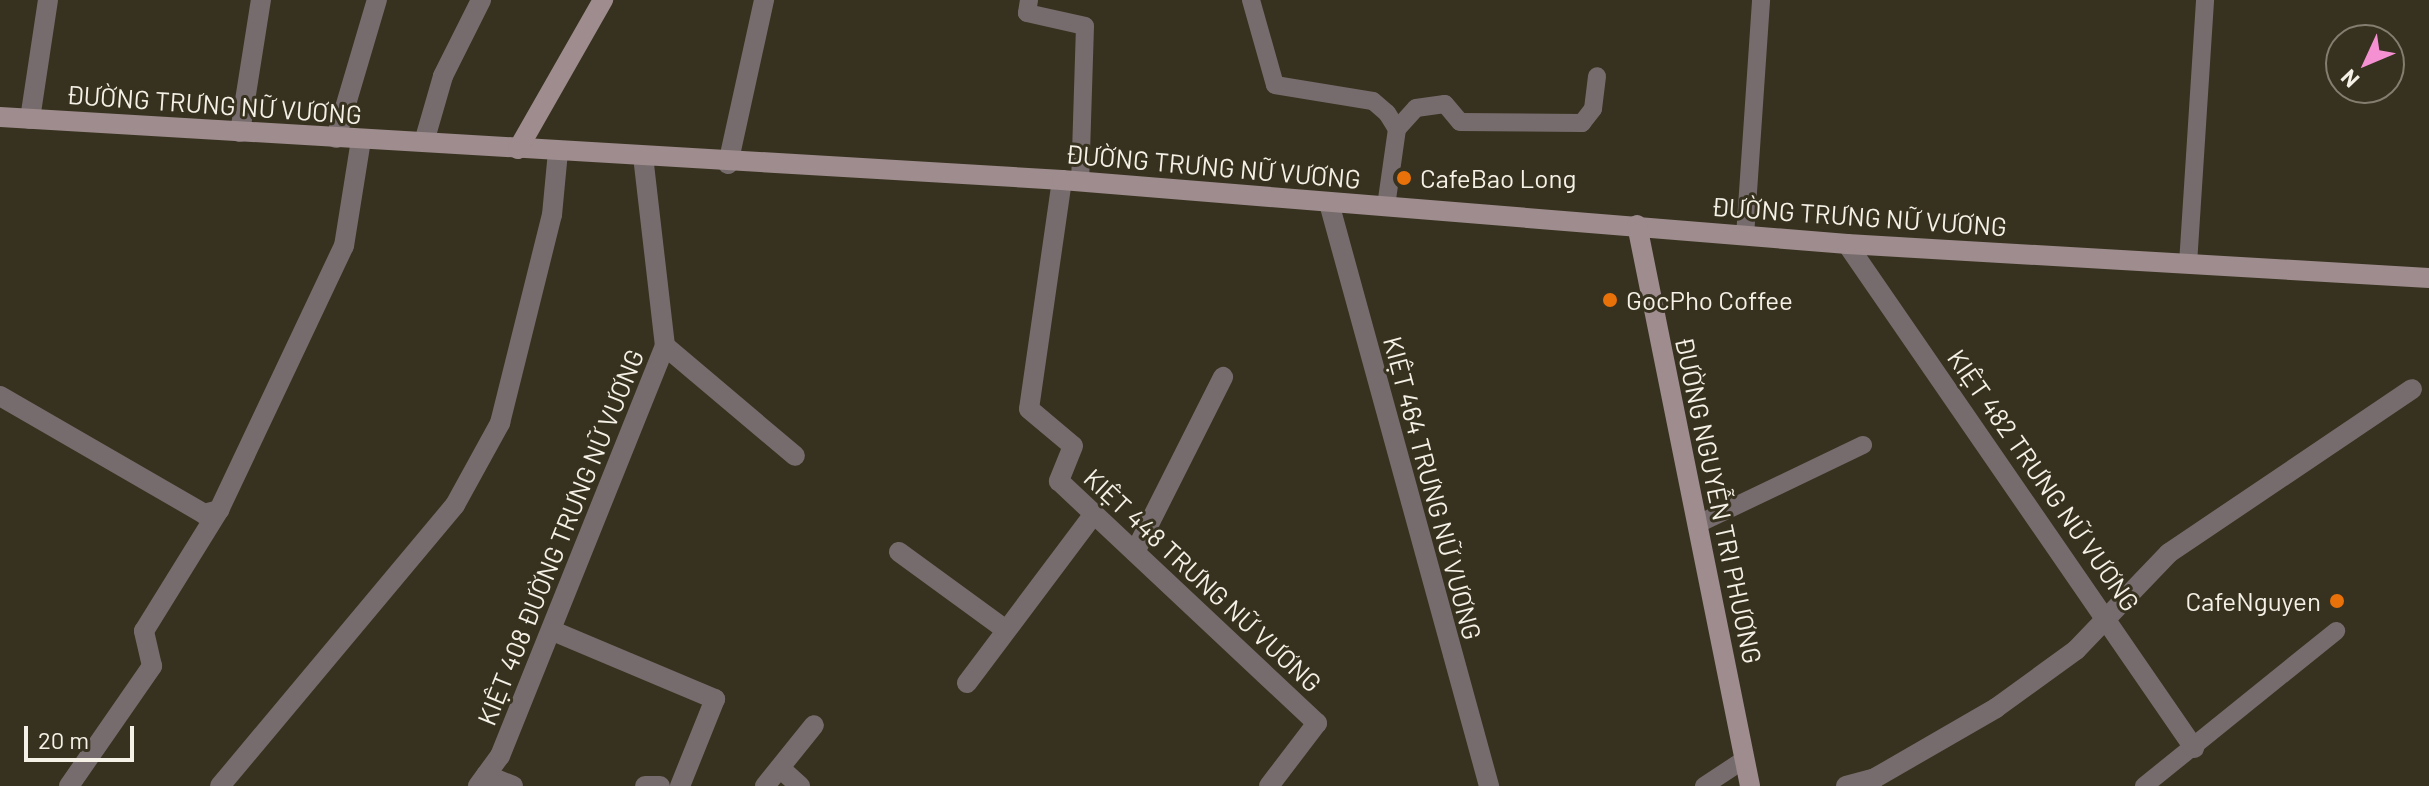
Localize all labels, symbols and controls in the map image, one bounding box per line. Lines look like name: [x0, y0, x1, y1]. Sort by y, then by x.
north arrow: [2325, 24, 2405, 104]
text: N: [2335, 65, 2364, 94]
street label: ĐƯỜNG TRƯNG NỮ VƯƠNG: [65, 78, 363, 130]
street label: ĐƯỜNG TRƯNG NỮ VƯƠNG: [1064, 138, 1362, 194]
place label: CafeBao Long: [1420, 162, 1576, 194]
marker: CafeBao Long: [1395, 169, 1413, 187]
street label: ĐƯỜNG TRƯNG NỮ VƯƠNG: [1710, 190, 2008, 242]
place label: GocPho Coffee: [1626, 284, 1793, 316]
marker: GocPho Coffee: [1601, 291, 1619, 309]
street label: KIỆT 464 TRƯNG NỮ VƯƠNG: [1377, 333, 1489, 643]
street label: ĐƯỜNG NGUYỄN TRI PHƯƠNG: [1669, 334, 1769, 666]
street label: KIỆT 482 TRƯNG NỮ VƯƠNG: [1942, 343, 2146, 617]
street label: KIỆT 408 ĐƯỜNG TRƯNG NỮ VƯƠNG: [470, 345, 650, 729]
street label: KIỆT 448 TRƯNG NỮ VƯƠNG: [1078, 462, 1328, 698]
place label: CafeNguyen: [2185, 585, 2321, 617]
marker: CafeNguyen: [2328, 592, 2346, 610]
scale bar: [28, 710, 138, 760]
text: 20 m: [38, 725, 89, 754]

